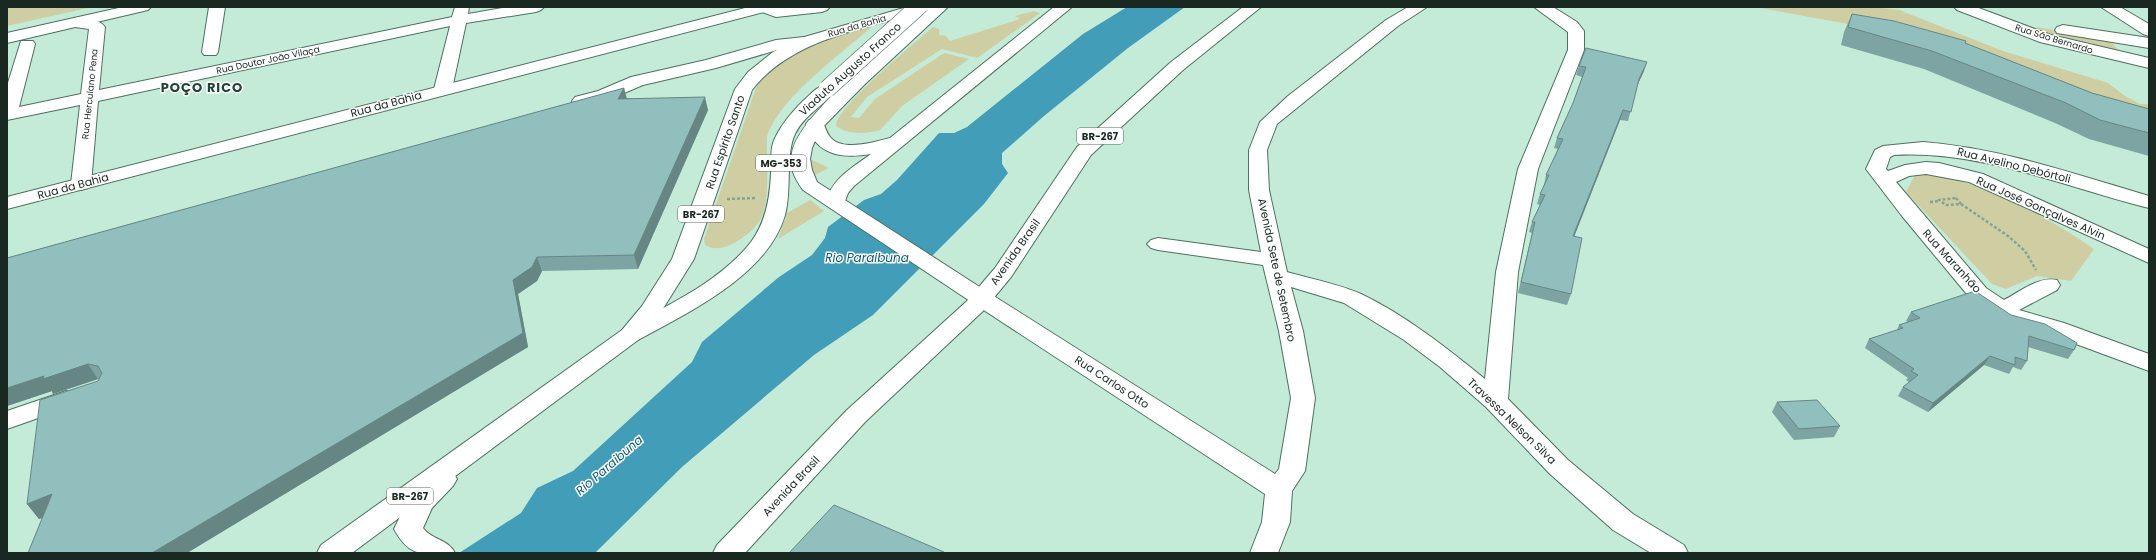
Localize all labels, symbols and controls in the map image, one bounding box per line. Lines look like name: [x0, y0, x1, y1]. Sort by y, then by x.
street label: Rua da Bahia: [827, 12, 887, 40]
street label: Viaduto Augusto Franco: [795, 19, 905, 119]
street label: Rua São Bernardo: [2014, 21, 2095, 57]
street label: Rua Doutor João Vilaça: [215, 43, 321, 77]
street label: Rua Herculano Pena: [79, 48, 101, 140]
district label: POÇO RICO: [161, 78, 243, 97]
street label: Rua da Bahia: [349, 87, 423, 121]
street label: Rua Espírito Santo: [701, 93, 749, 191]
road number: BR-267: [1077, 128, 1123, 144]
street label: Rua Avelino Debórtoli: [1956, 143, 2073, 187]
road number: MG-353: [756, 155, 806, 171]
street label: Rua da Bahia: [36, 169, 110, 203]
street label: Rua José Gonçalves Alvin: [1974, 172, 2108, 244]
street label: Avenida Sete de Setembro: [1254, 197, 1300, 343]
road number: BR-267: [678, 206, 724, 222]
street label: Avenida Brasil: [986, 216, 1044, 288]
street label: Rua Maranhão: [1919, 226, 1985, 296]
water label: Rio Paraibuna: [825, 249, 909, 266]
street label: Rua Carlos Otto: [1071, 352, 1153, 412]
street label: Travessa Nelson Silva: [1464, 374, 1560, 468]
water label: Rio Paraibuna: [572, 431, 646, 499]
street label: Avenida Brasil: [759, 452, 823, 520]
road number: BR-267: [387, 488, 433, 504]

